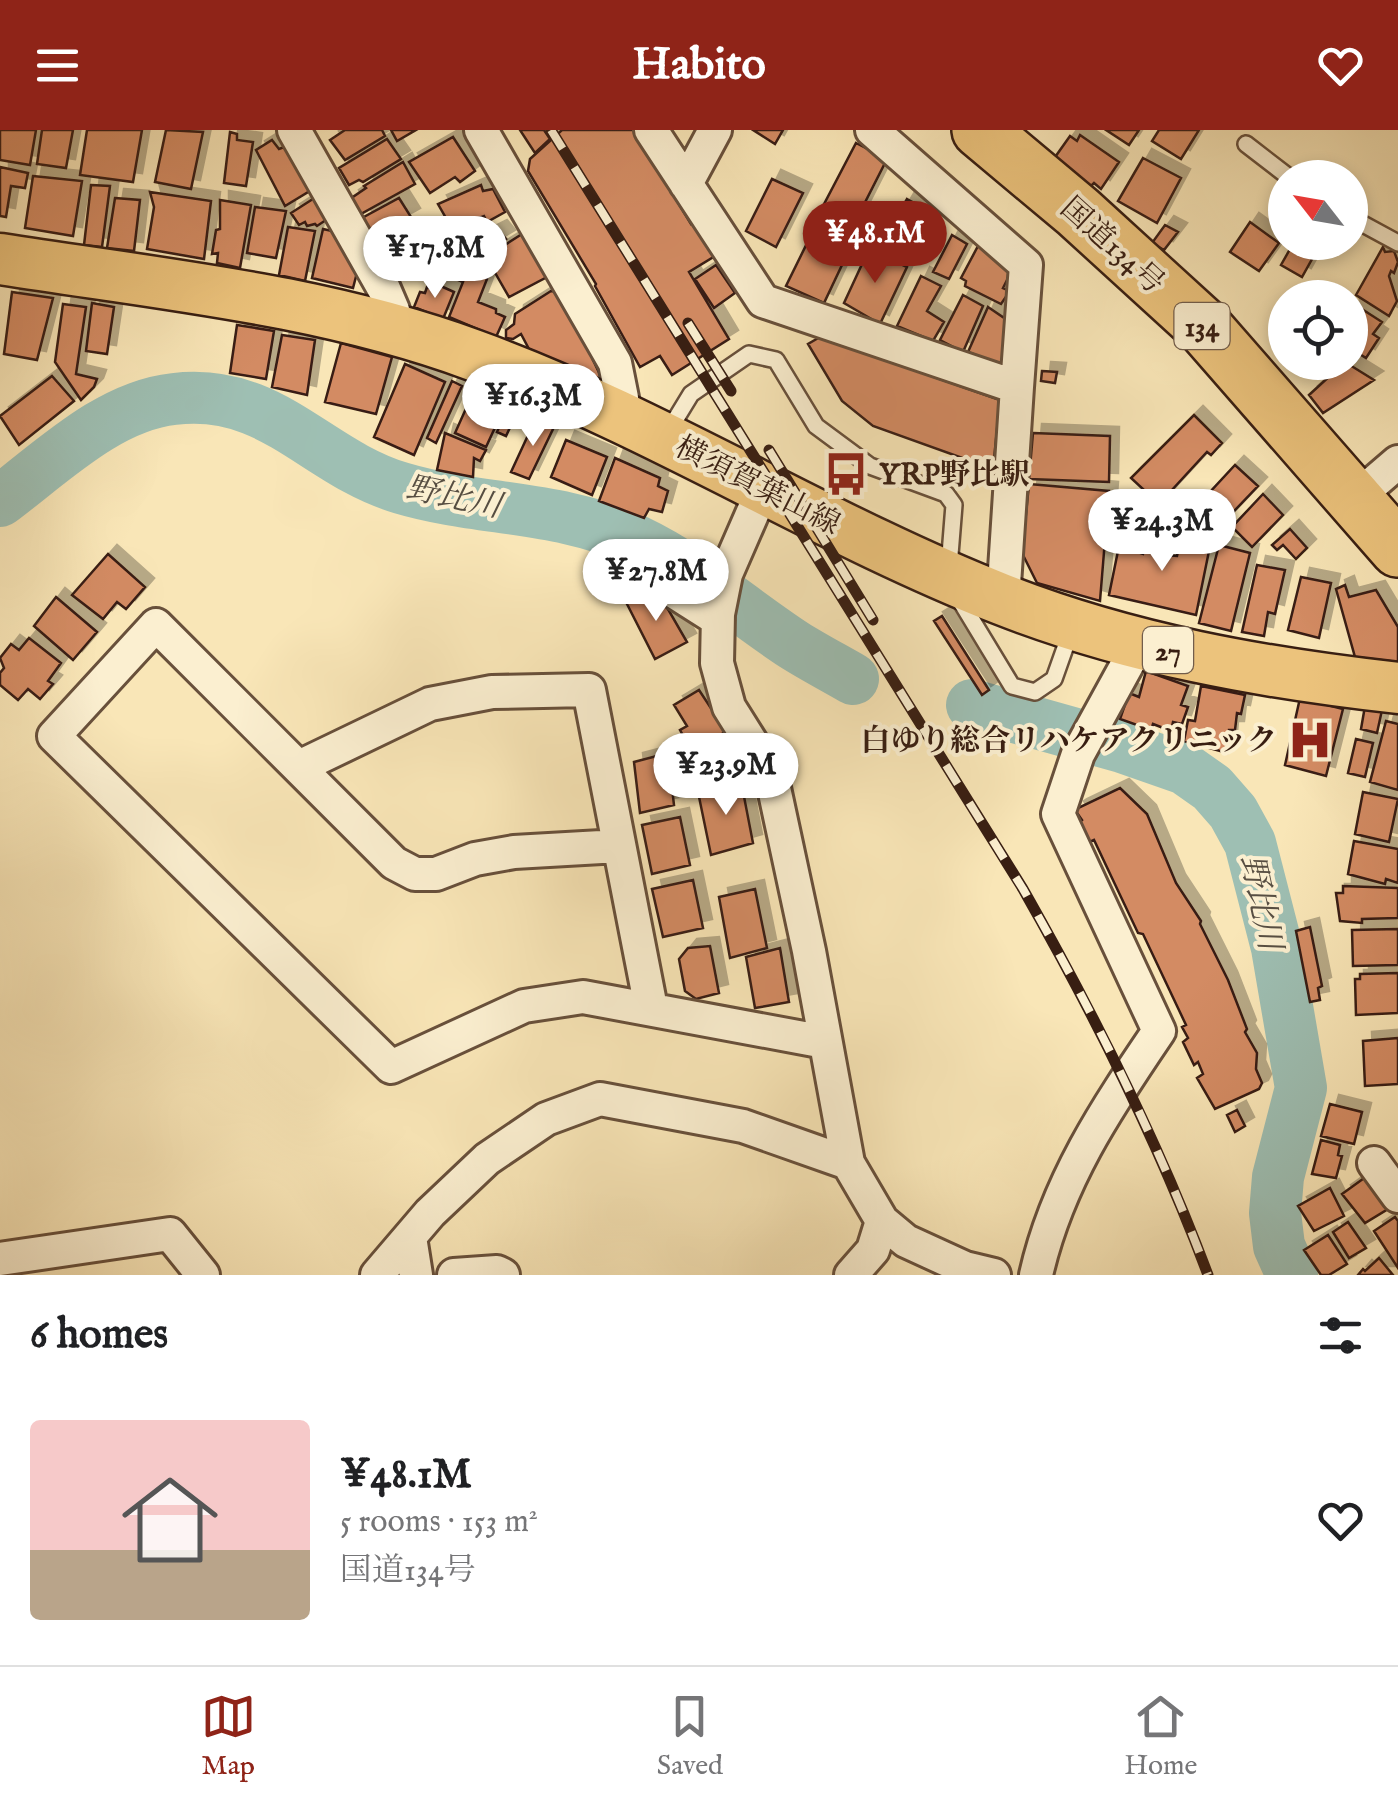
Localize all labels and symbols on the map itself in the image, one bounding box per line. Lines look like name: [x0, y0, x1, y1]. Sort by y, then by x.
north arrow: [1268, 160, 1368, 260]
street label: 国道134号: [1052, 190, 1172, 303]
pin: ¥48.1M: [794, 201, 956, 286]
pin: ¥17.8M: [354, 216, 516, 301]
road number: 134: [1174, 303, 1230, 349]
pin: ¥16.3M: [452, 364, 614, 449]
street label: 横須賀葉山線: [668, 429, 846, 545]
bus stop icon: YRP野比駅: [822, 450, 870, 498]
place label: YRP野比駅: [879, 457, 1030, 495]
water label: 野比川: [402, 468, 508, 529]
pin: ¥24.3M: [1081, 489, 1243, 574]
pin: ¥27.8M: [575, 539, 737, 624]
road number: 27: [1143, 627, 1193, 673]
hospital icon: 白ゆり総合リハケアクリニック: [1286, 716, 1334, 764]
place label: 白ゆり総合リハケアクリニック: [861, 723, 1277, 761]
pin: ¥23.9M: [645, 733, 807, 818]
water label: 野比川: [1230, 851, 1290, 957]

